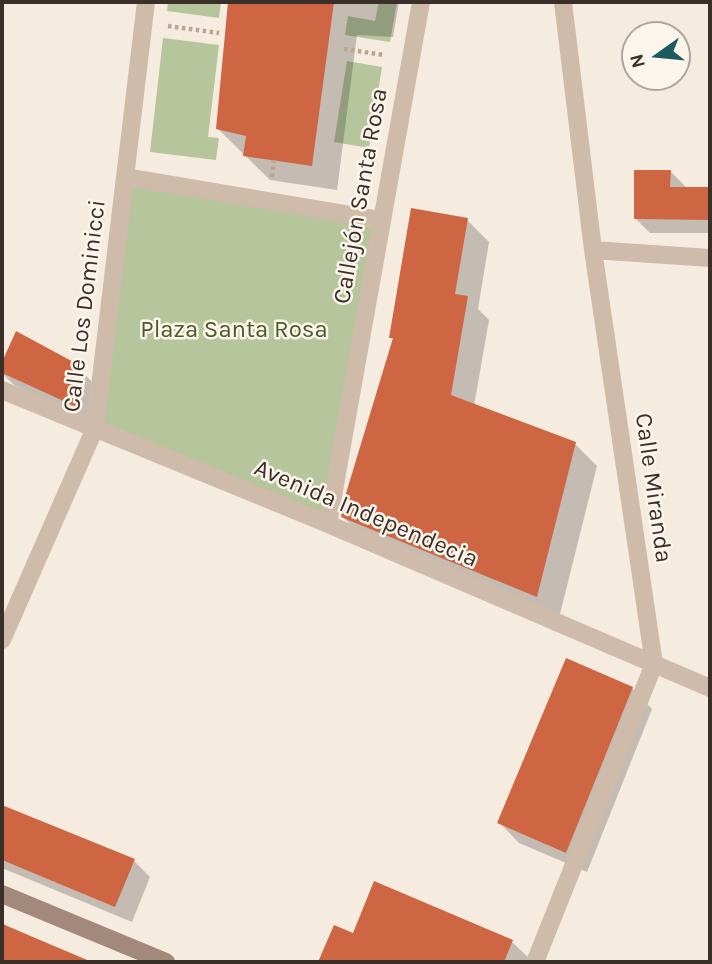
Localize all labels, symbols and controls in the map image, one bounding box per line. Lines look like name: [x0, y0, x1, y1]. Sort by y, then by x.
north arrow: [621, 21, 691, 91]
text: N: [625, 51, 650, 70]
street label: Callejón Santa Rosa: [328, 86, 394, 306]
street label: Calle Los Dominicci: [58, 198, 112, 414]
park label: Plaza Santa Rosa: [140, 316, 328, 344]
street label: Calle Miranda: [628, 411, 678, 565]
street label: Avenida Independecia: [250, 454, 482, 574]

